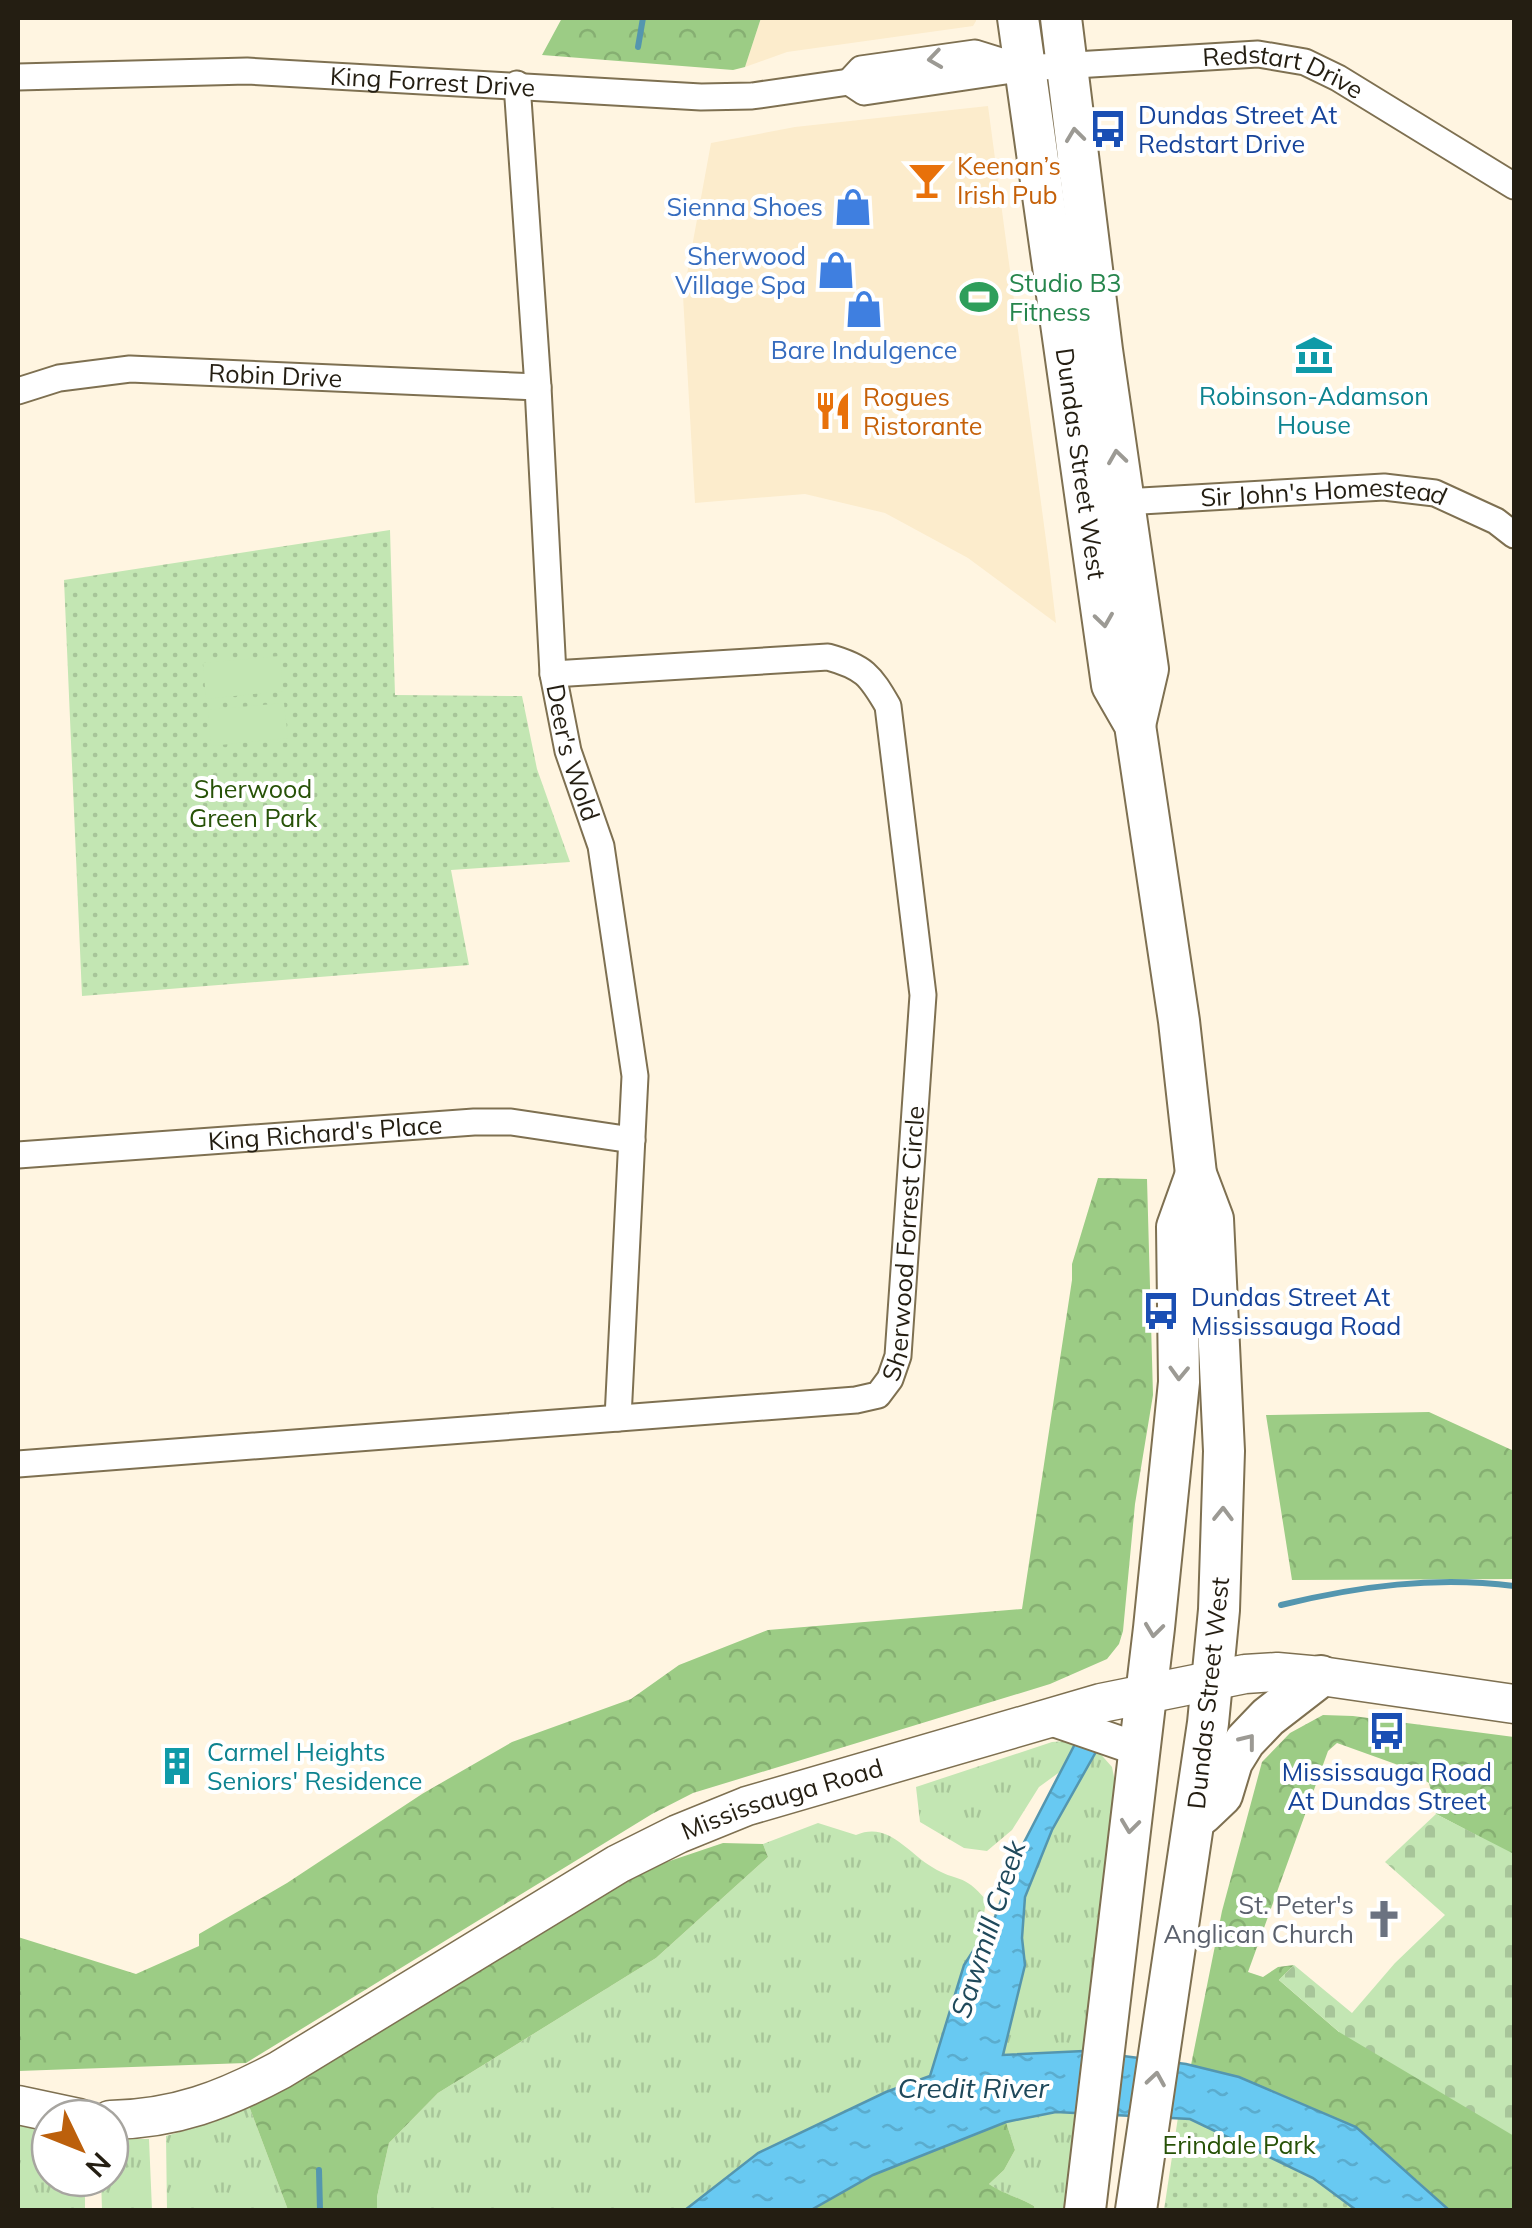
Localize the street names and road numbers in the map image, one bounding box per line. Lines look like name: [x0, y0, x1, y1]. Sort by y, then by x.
street label: Redstart Drive: [1201, 38, 1370, 105]
street label: King Forrest Drive: [329, 60, 536, 102]
street label: Dundas Street West: [1050, 346, 1113, 582]
street label: Robin Drive: [208, 356, 343, 393]
street label: Sir John's Homestead: [1199, 471, 1452, 513]
street label: Deer's Wold: [540, 681, 607, 825]
street label: Sherwood Forrest Circle: [875, 1105, 930, 1385]
street label: King Richard's Place: [207, 1108, 443, 1156]
street label: Dundas Street West: [1180, 1575, 1235, 1811]
street label: Mississauga Road: [676, 1751, 886, 1846]

